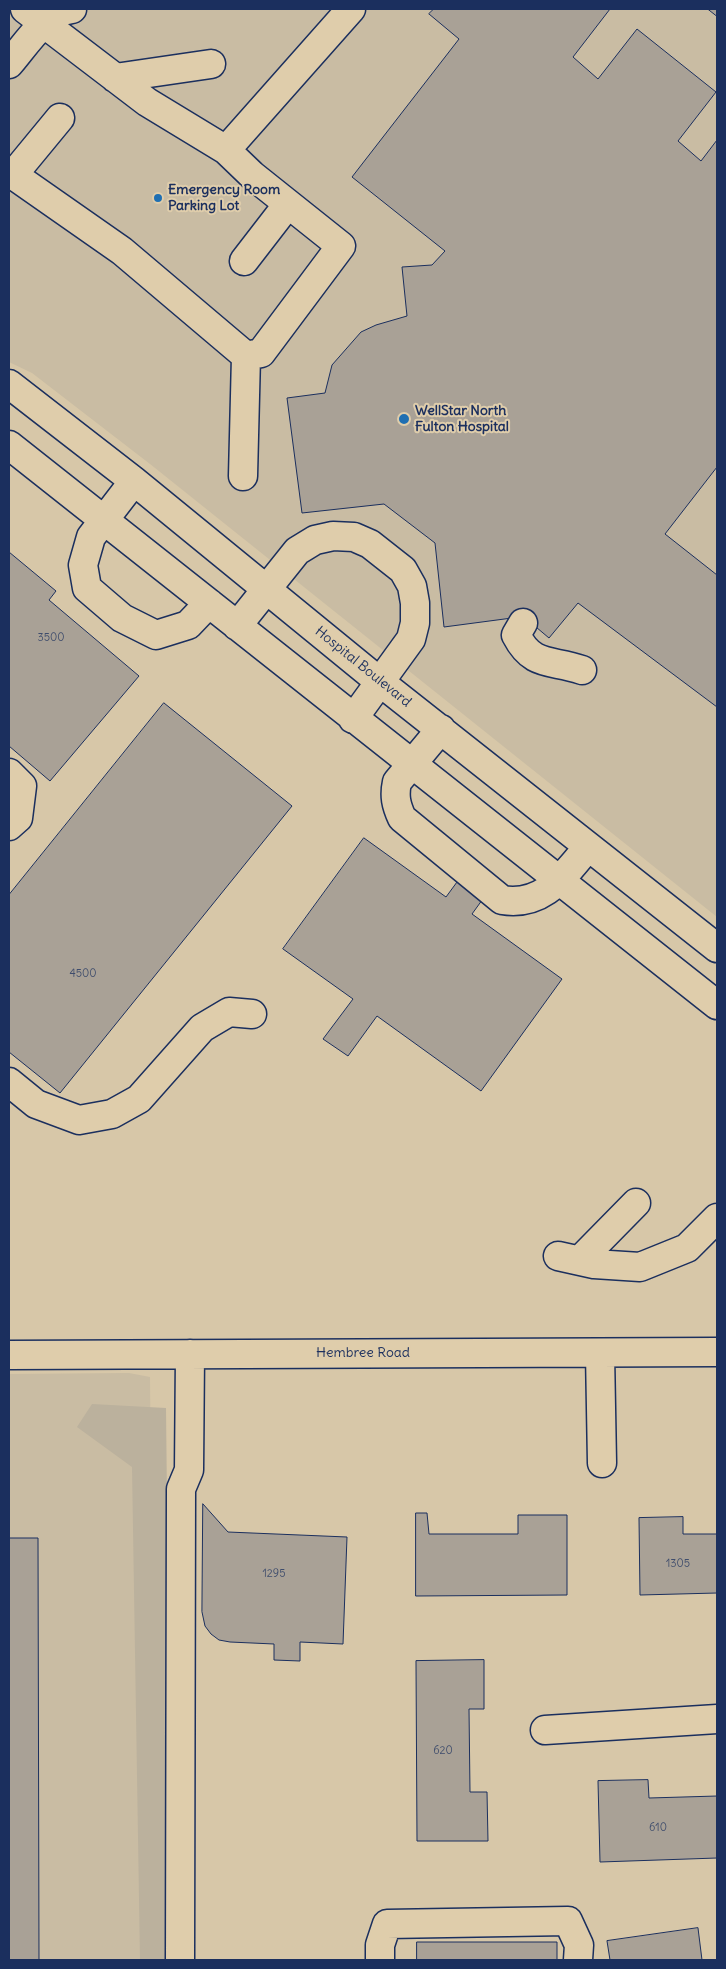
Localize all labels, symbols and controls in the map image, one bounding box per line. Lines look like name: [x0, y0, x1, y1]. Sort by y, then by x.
place label: Emergency Room Parking Lot: [168, 182, 280, 214]
marker: Emergency Room Parking Lot: [152, 192, 164, 204]
place label: WellStar North Fulton Hospital: [415, 403, 509, 436]
marker: WellStar North Fulton Hospital: [397, 412, 411, 426]
street label: Hospital Boulevard: [311, 623, 415, 711]
house number: 3500: [37, 631, 65, 645]
house number: 4500: [69, 967, 97, 981]
street label: Hembree Road: [316, 1345, 410, 1361]
house number: 1305: [666, 1557, 690, 1571]
house number: 1295: [262, 1567, 286, 1581]
house number: 620: [433, 1744, 453, 1758]
house number: 610: [649, 1821, 667, 1835]

